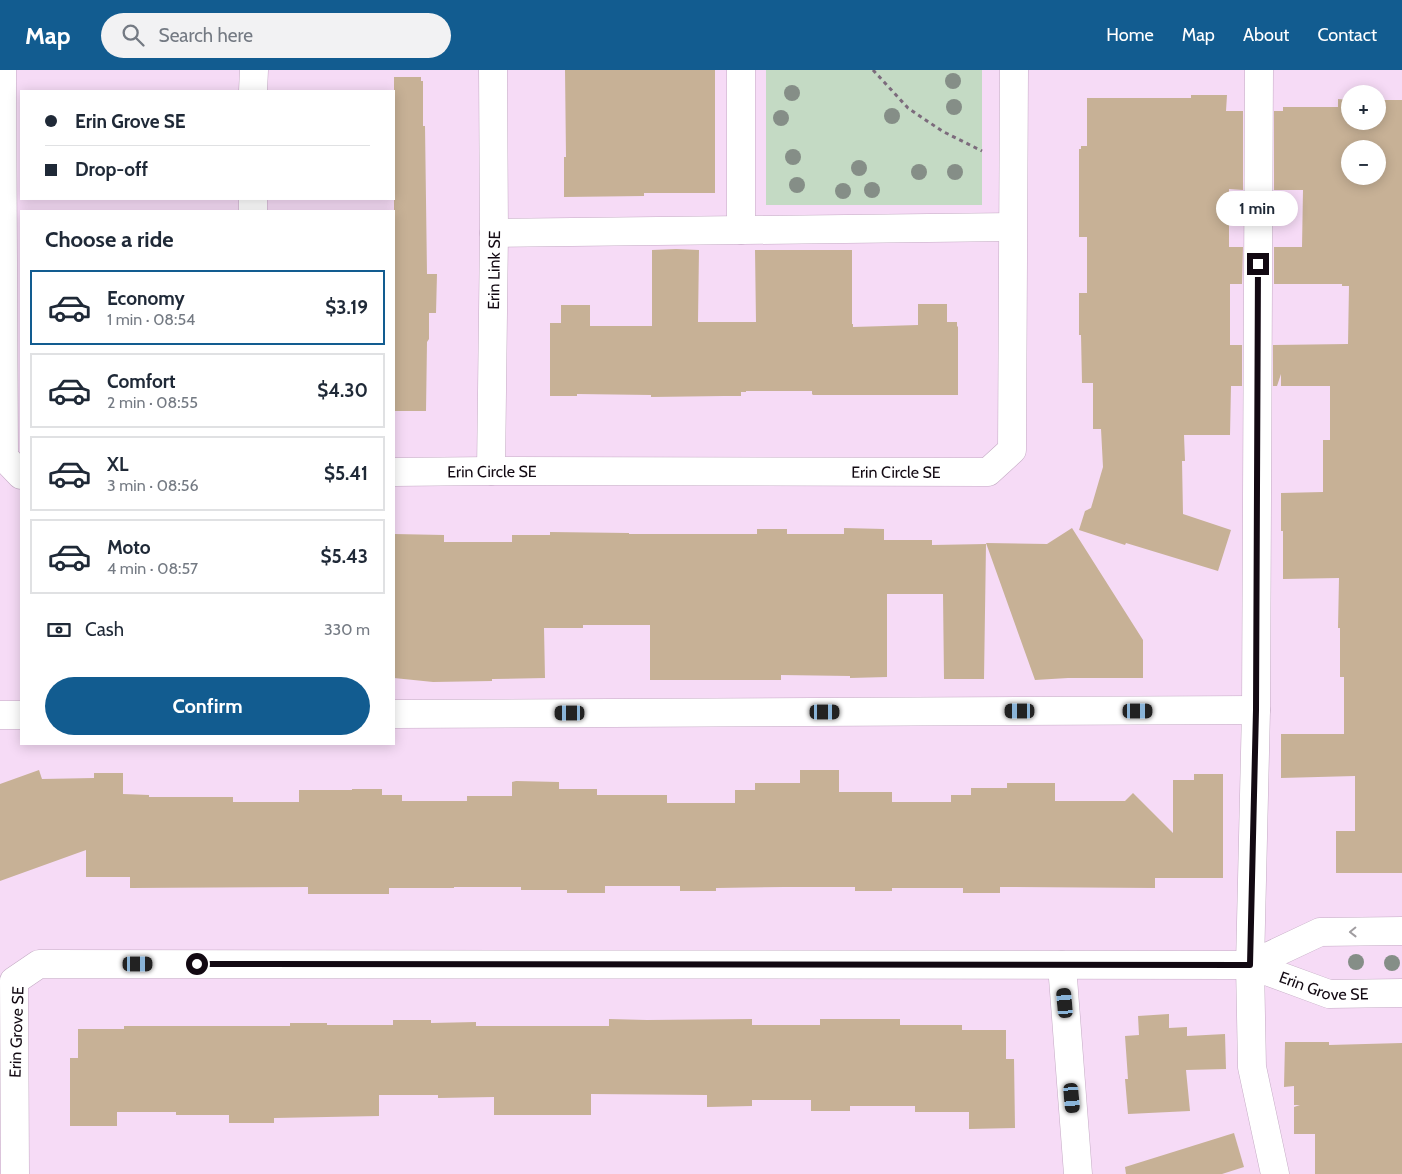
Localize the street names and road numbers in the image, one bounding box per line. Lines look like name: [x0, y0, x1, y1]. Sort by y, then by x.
street label: Erin Link SE: [484, 230, 504, 310]
street label: Erin Circle SE: [447, 462, 537, 481]
street label: Erin Circle SE: [851, 463, 941, 482]
street label: Erin Grove SE: [1277, 968, 1369, 1004]
street label: Erin Grove SE: [5, 986, 28, 1078]

